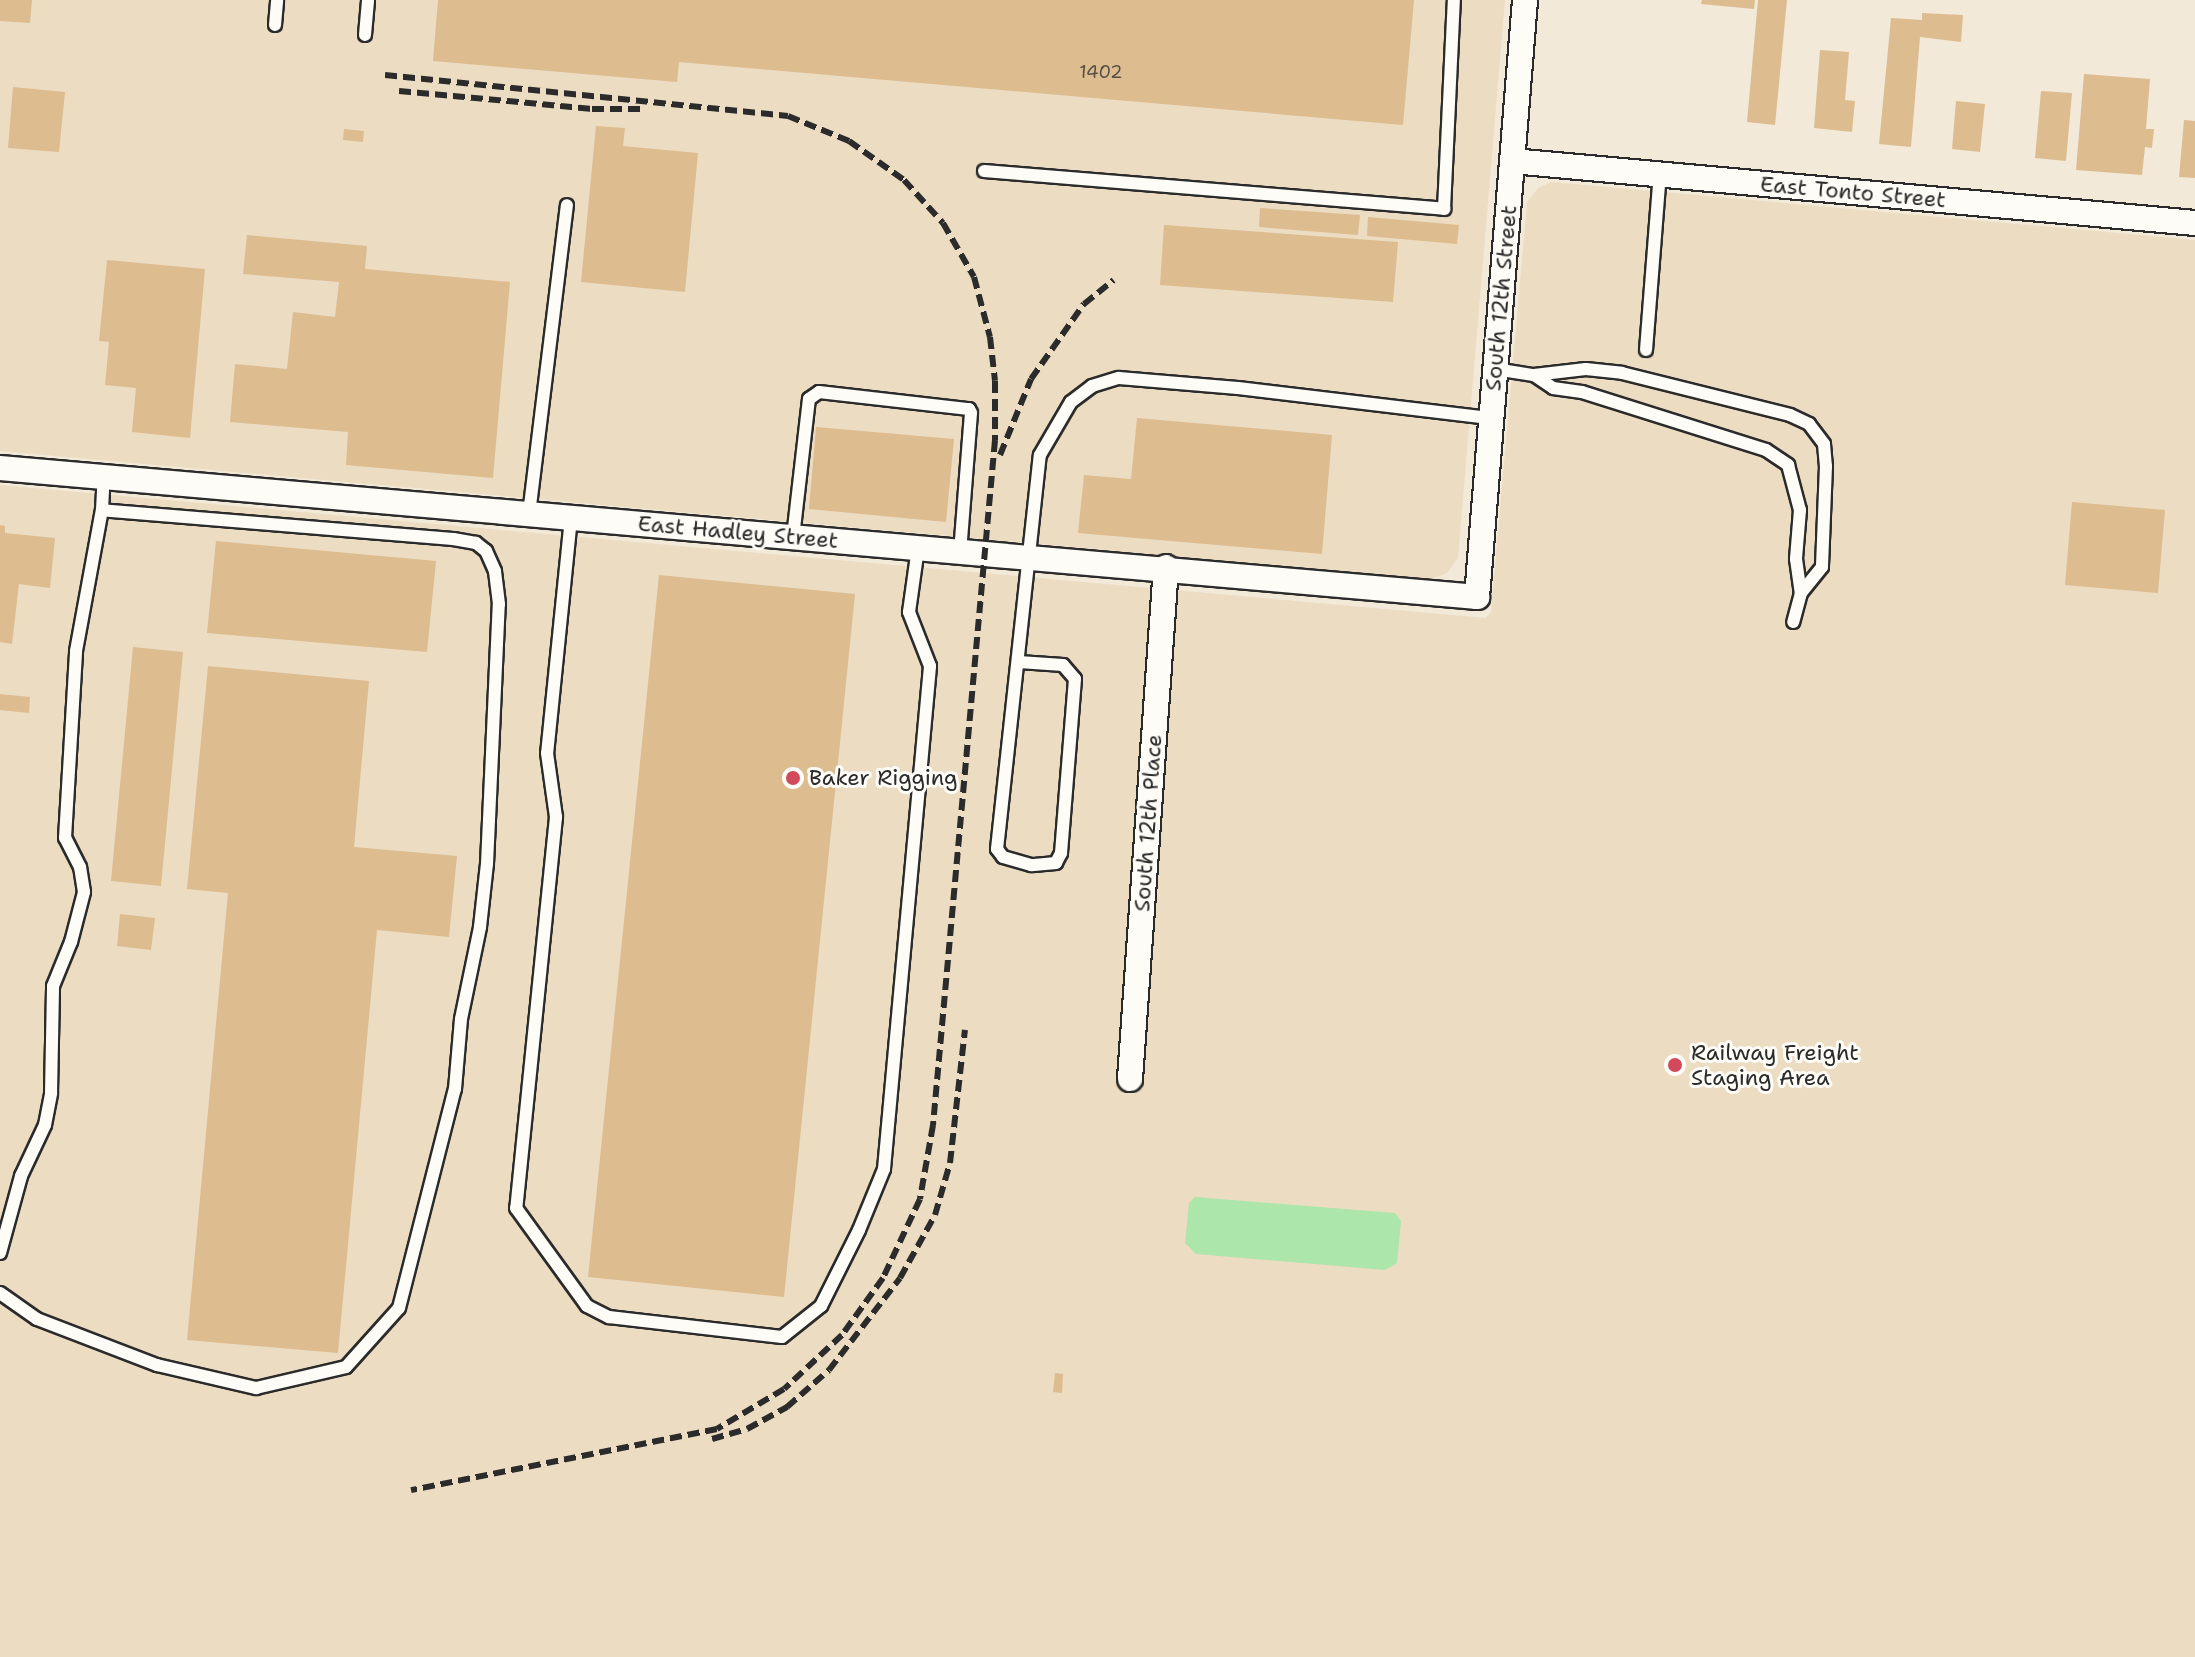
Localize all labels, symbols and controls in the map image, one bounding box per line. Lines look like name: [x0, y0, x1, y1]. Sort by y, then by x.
house number: 1402: [1079, 61, 1123, 83]
street label: East Tonto Street: [1759, 171, 1947, 213]
street label: South 12th Street: [1480, 204, 1522, 392]
street label: East Hadley Street: [637, 510, 839, 554]
street label: South 12th Place: [1129, 733, 1167, 913]
place label: Baker Rigging: [809, 765, 958, 791]
marker: Baker Rigging: [784, 769, 802, 787]
place label: Railway Freight Staging Area: [1691, 1039, 1859, 1090]
marker: Railway Freight Staging Area: [1666, 1056, 1684, 1074]

